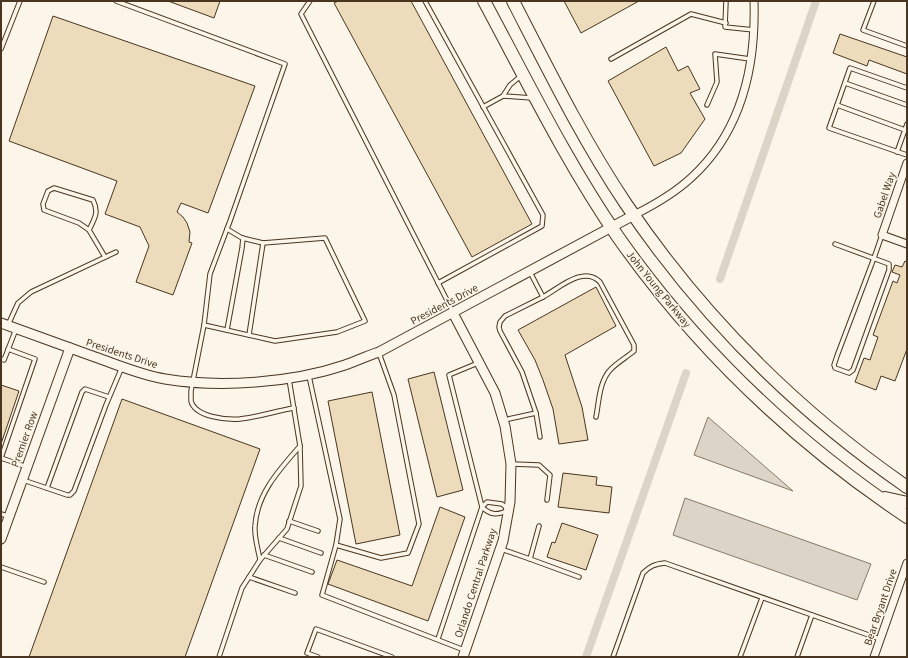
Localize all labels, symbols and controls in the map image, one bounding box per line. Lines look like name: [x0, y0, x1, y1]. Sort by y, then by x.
street label: Gabel Way: [870, 170, 899, 220]
street label: John Young Parkway: [623, 248, 694, 331]
street label: Presidents Drive: [408, 280, 481, 329]
street label: Presidents Drive: [84, 335, 160, 372]
street label: Premier Row: [7, 409, 42, 469]
street label: Orlando Central Parkway: [451, 526, 500, 640]
street label: Bear Bryant Drive: [860, 566, 901, 647]

